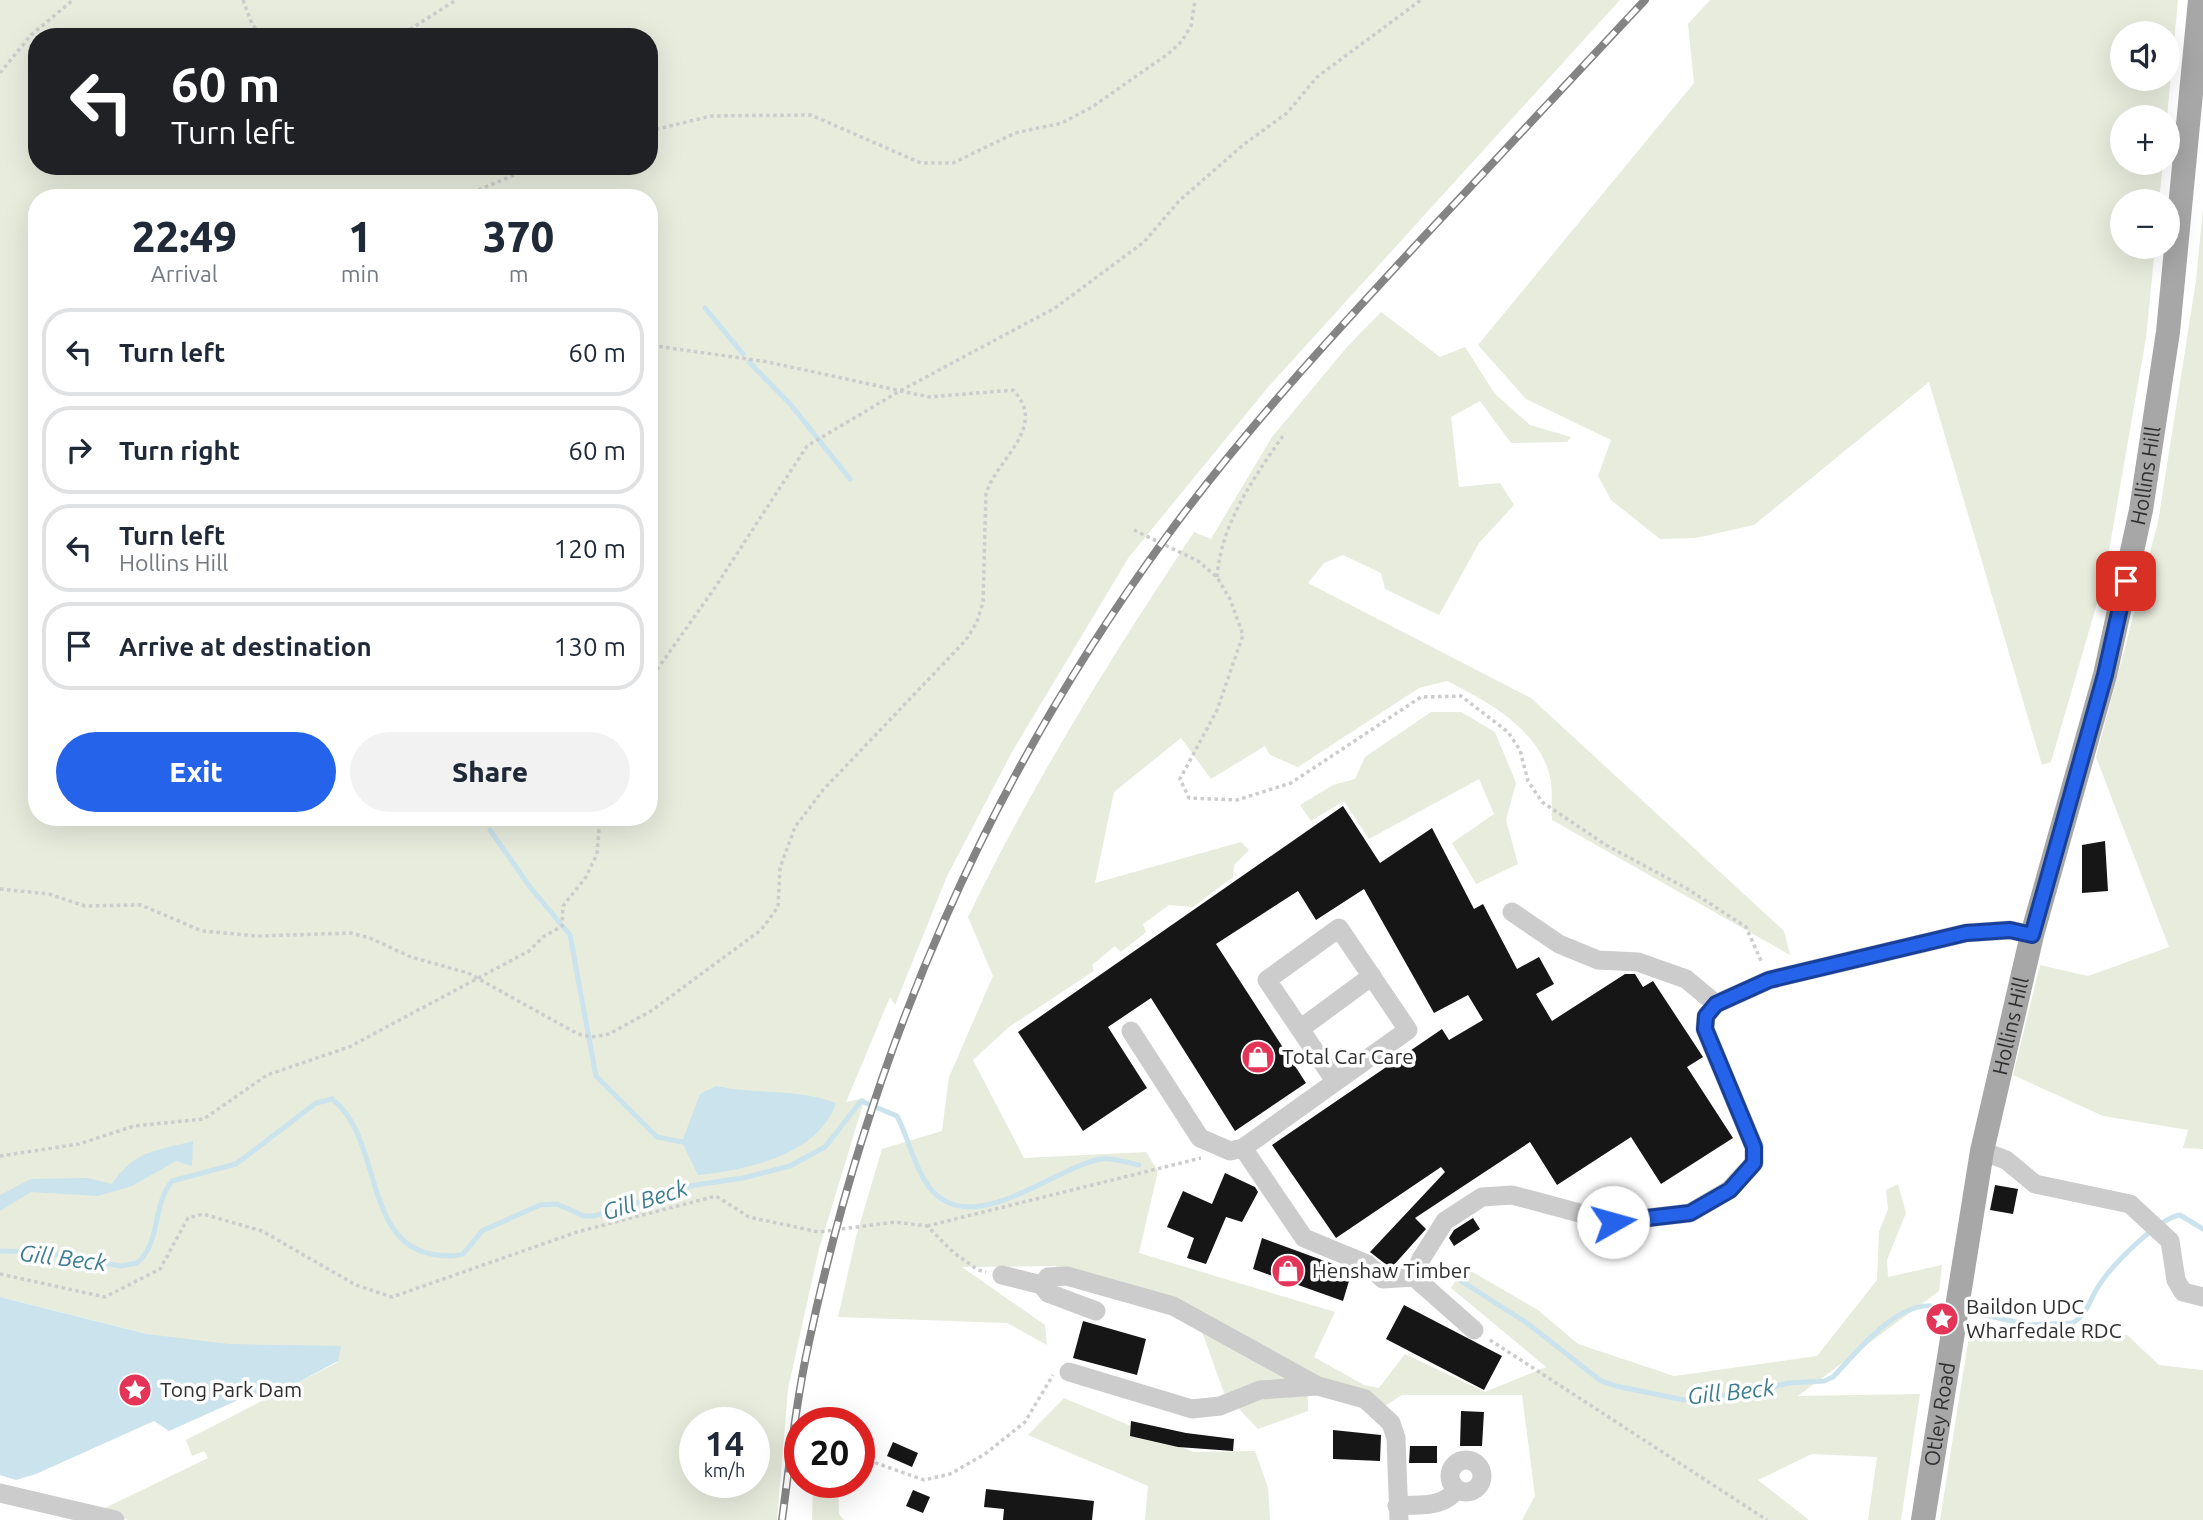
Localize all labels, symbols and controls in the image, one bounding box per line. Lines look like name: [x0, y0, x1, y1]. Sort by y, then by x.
map controls: [2110, 21, 2180, 259]
button: sound: [2110, 21, 2180, 91]
icon: left: [56, 56, 147, 147]
text: 60 m: [171, 56, 280, 111]
button: +: [2110, 105, 2180, 175]
text: Turn left: [171, 114, 295, 150]
button: −: [2110, 189, 2180, 259]
text: 22:49: [132, 213, 237, 260]
text: 1: [348, 213, 372, 260]
text: 370: [483, 213, 554, 260]
text: Arrival: [151, 261, 218, 286]
text: min: [341, 261, 379, 286]
text: m: [509, 261, 529, 286]
icon: left: [60, 333, 98, 371]
text: Turn left: [119, 338, 225, 367]
text: 60 m: [568, 338, 626, 367]
street label: Hollins Hill: [2125, 424, 2165, 527]
icon: right: [60, 431, 98, 469]
text: Turn right: [119, 436, 240, 465]
text: 60 m: [568, 436, 626, 465]
text: Turn left: [119, 521, 225, 550]
icon: left: [60, 529, 98, 567]
text: 120 m: [554, 534, 626, 563]
text: Hollins Hill: [119, 550, 228, 575]
pin: [2096, 551, 2156, 611]
icon: arrive: [2107, 562, 2145, 600]
icon: arrive: [60, 627, 98, 665]
text: Arrive at destination: [119, 632, 372, 661]
text: 130 m: [554, 632, 626, 661]
button: Exit: [56, 732, 336, 812]
button: Share: [350, 732, 630, 812]
street label: Hollins Hill: [1987, 974, 2033, 1077]
shop icon: Total Car Care: [1239, 1038, 1277, 1076]
place label: Total Car Care: [1282, 1044, 1414, 1068]
water label: Gill Beck: [599, 1175, 691, 1224]
position arrow: [1576, 1185, 1650, 1259]
water label: Gill Beck: [18, 1240, 108, 1275]
shop icon: Henshaw Timber: [1269, 1252, 1307, 1290]
place label: Henshaw Timber: [1312, 1258, 1470, 1282]
place label: Baildon UDC Wharfedale RDC: [1966, 1294, 2122, 1342]
place icon: Baildon UDC Wharfedale RDC: [1923, 1300, 1961, 1338]
street label: Otley Road: [1919, 1360, 1959, 1468]
place icon: Tong Park Dam: [116, 1371, 154, 1409]
water label: Gill Beck: [1686, 1374, 1776, 1409]
place label: Tong Park Dam: [160, 1377, 302, 1401]
speed limit sign: 20: [784, 1407, 875, 1498]
text: 14: [705, 1423, 744, 1463]
text: km/h: [704, 1460, 745, 1480]

